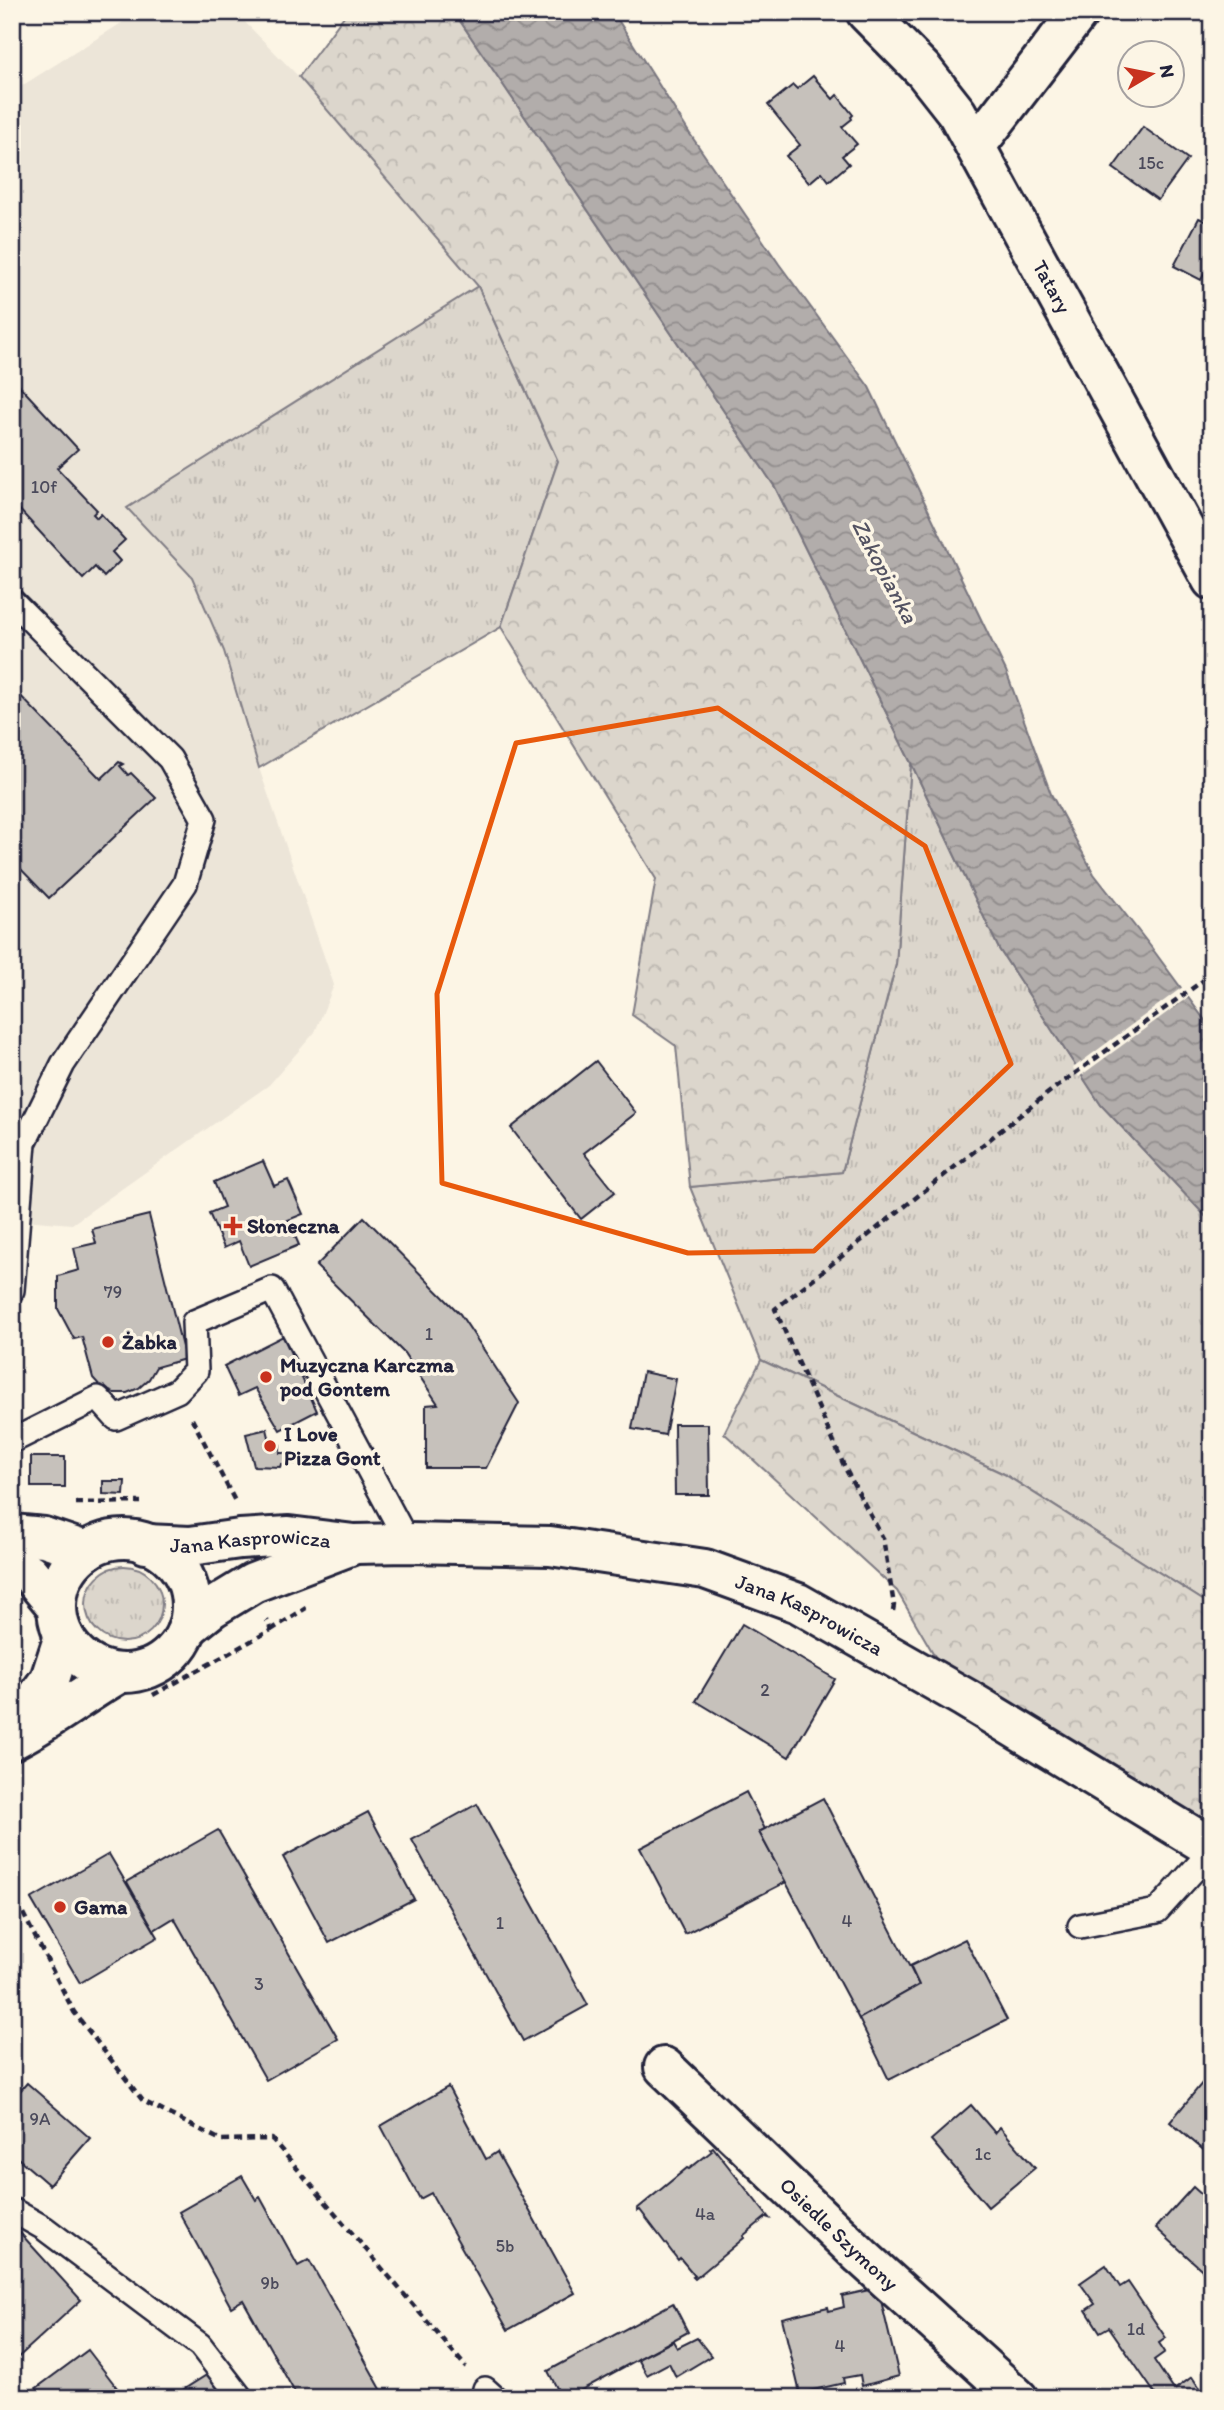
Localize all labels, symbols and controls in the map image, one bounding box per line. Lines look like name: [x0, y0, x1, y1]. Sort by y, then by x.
north arrow: [1116, 38, 1186, 108]
text: N: [1155, 63, 1180, 79]
house number: 15c: [1138, 152, 1164, 174]
street label: Tatary: [1028, 256, 1077, 317]
house number: 10f: [31, 476, 57, 498]
water label: Zakopianka: [846, 514, 924, 629]
place label: Słoneczna: [247, 1213, 341, 1238]
marker: Słoneczna: [225, 1218, 241, 1234]
house number: 79: [104, 1281, 122, 1303]
house number: 1: [425, 1323, 433, 1345]
place label: Żabka: [122, 1329, 178, 1354]
marker: Żabka: [100, 1334, 116, 1350]
place label: Muzyczna Karczma pod Gontem: [279, 1352, 455, 1402]
marker: Muzyczna Karczma pod Gontem: [258, 1369, 274, 1385]
place label: I Love Pizza Gont: [284, 1421, 381, 1470]
marker: I Love Pizza Gont: [262, 1438, 278, 1454]
street label: Jana Kasprowicza: [170, 1523, 333, 1558]
street label: Jana Kasprowicza: [732, 1568, 888, 1661]
house number: 2: [760, 1679, 770, 1701]
place label: Gama: [74, 1894, 128, 1919]
marker: Gama: [52, 1899, 68, 1915]
house number: 4: [842, 1910, 853, 1932]
house number: 1: [496, 1912, 504, 1934]
house number: 3: [254, 1973, 264, 1995]
house number: 9A: [30, 2108, 51, 2130]
house number: 1c: [975, 2143, 991, 2165]
street label: Osiedle Szymony: [775, 2172, 904, 2296]
house number: 4a: [695, 2203, 716, 2225]
house number: 5b: [496, 2235, 514, 2257]
house number: 9b: [261, 2272, 279, 2294]
house number: 1d: [1127, 2318, 1145, 2340]
house number: 4: [835, 2335, 846, 2357]

